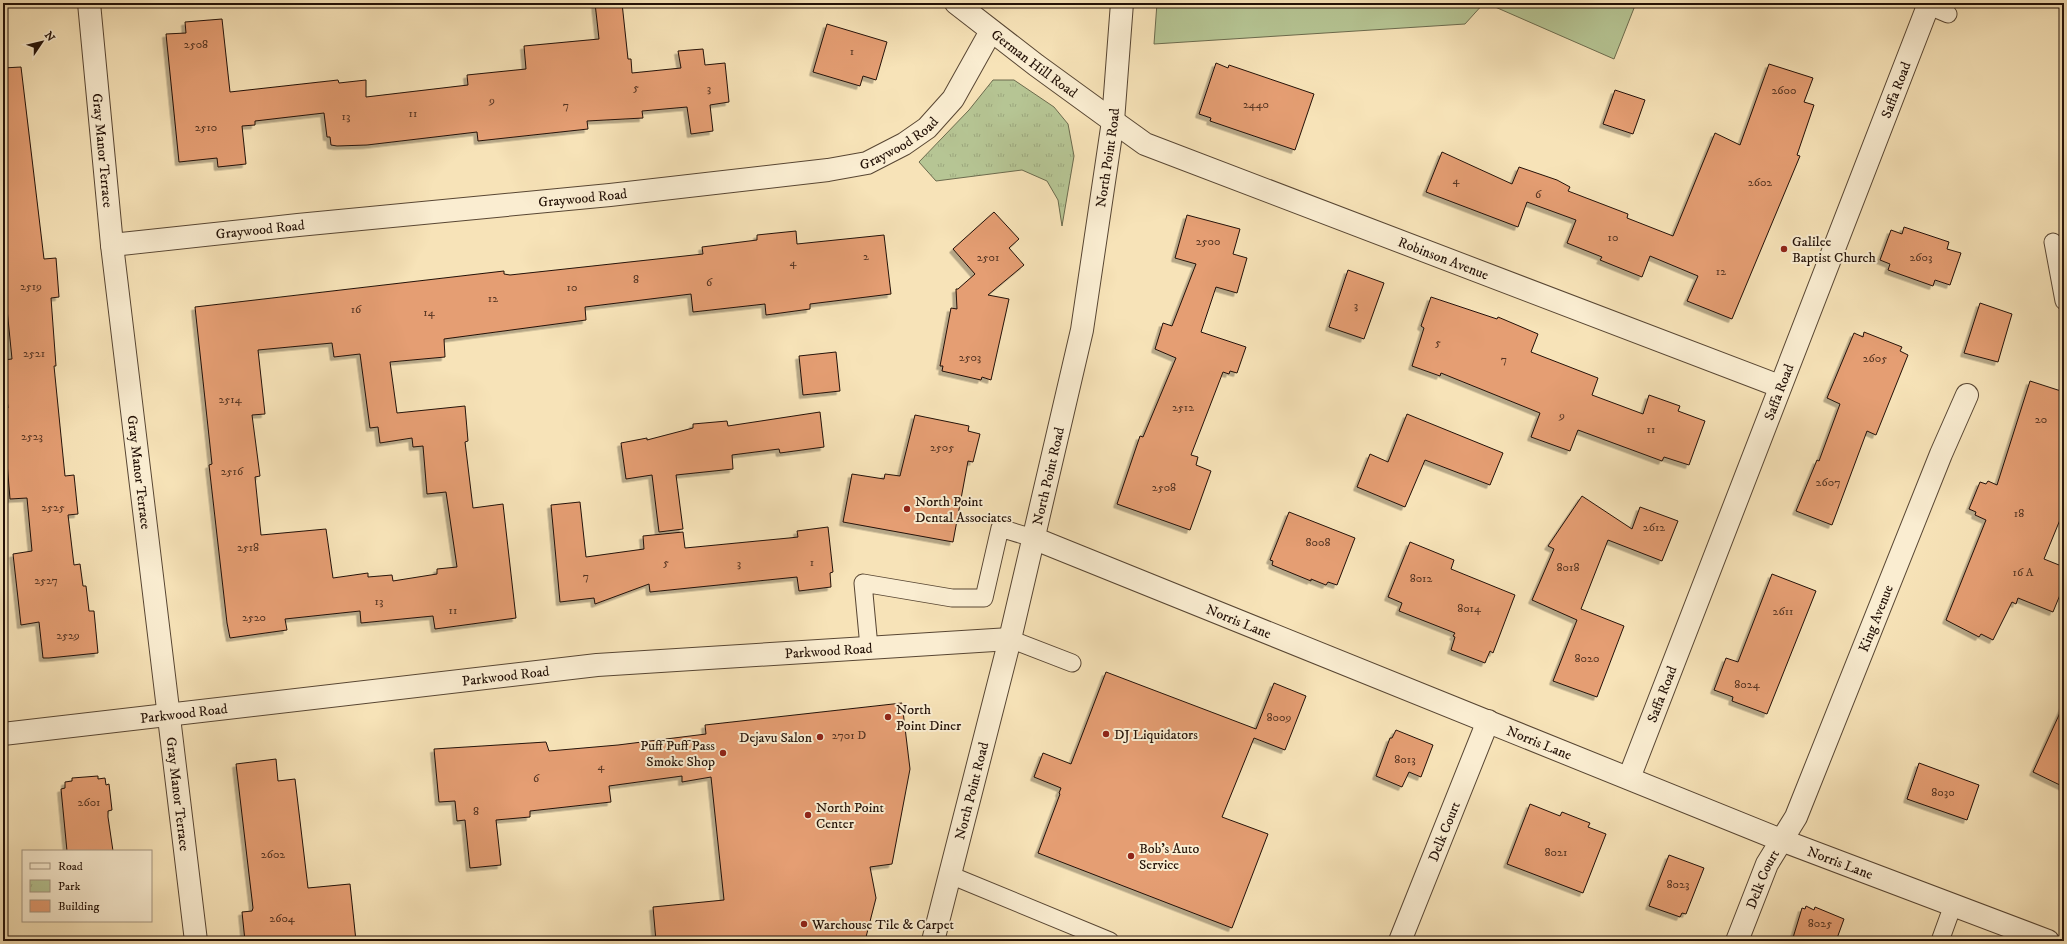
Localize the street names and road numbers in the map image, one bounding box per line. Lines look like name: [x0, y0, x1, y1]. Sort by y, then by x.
street label: German Hill Road: [987, 26, 1081, 102]
street label: Saffa Road: [1877, 59, 1916, 121]
street label: Gray Manor Terrace: [88, 92, 116, 209]
street label: North Point Road: [1092, 108, 1124, 209]
street label: Graywood Road: [859, 113, 943, 174]
street label: Graywood Road: [537, 185, 628, 212]
street label: Graywood Road: [215, 216, 305, 244]
street label: Robinson Avenue: [1395, 233, 1491, 284]
street label: Saffa Road: [1760, 362, 1799, 423]
street label: Gray Manor Terrace: [123, 414, 154, 531]
street label: North Point Road: [1029, 425, 1069, 527]
street label: King Avenue: [1855, 582, 1898, 655]
street label: Norris Lane: [1203, 601, 1274, 643]
street label: Parkwood Road: [784, 640, 873, 663]
street label: Parkwood Road: [461, 663, 550, 691]
street label: Saffa Road: [1643, 664, 1682, 725]
street label: Parkwood Road: [139, 700, 229, 728]
street label: Norris Lane: [1504, 722, 1574, 765]
street label: Gray Manor Terrace: [161, 736, 193, 852]
street label: North Point Road: [951, 740, 993, 842]
street label: Delk Court: [1425, 799, 1465, 864]
street label: Norris Lane: [1804, 843, 1875, 884]
street label: Delk Court: [1742, 846, 1784, 912]

